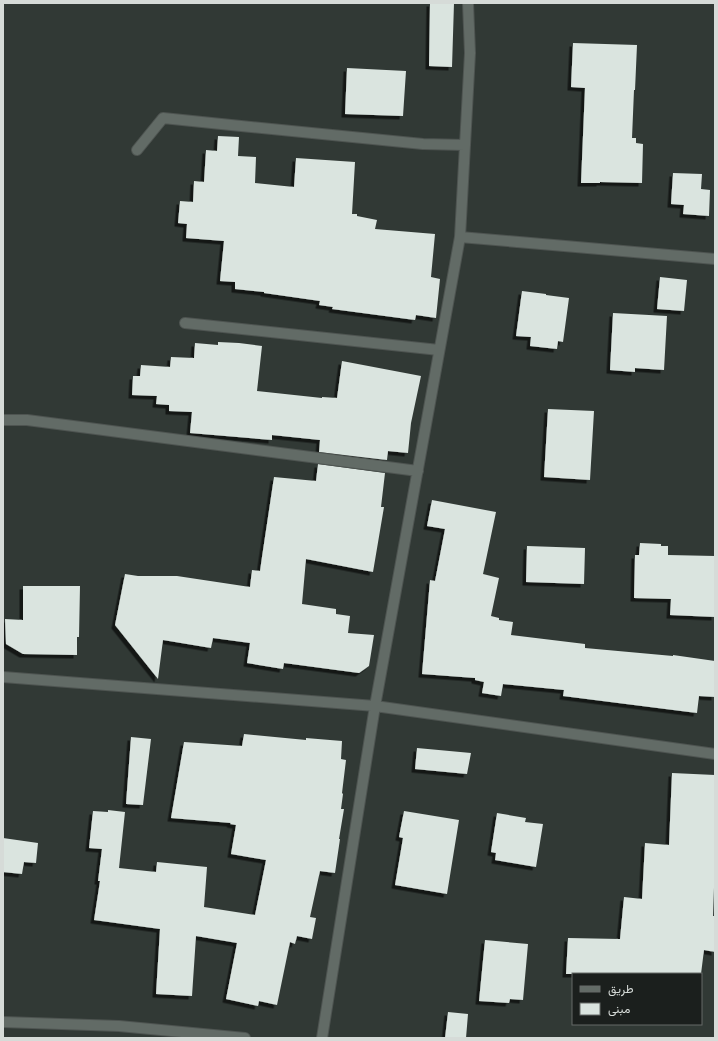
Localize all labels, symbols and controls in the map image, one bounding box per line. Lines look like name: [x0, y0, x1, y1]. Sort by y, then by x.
legend: [572, 973, 702, 1025]
text: طريق: [608, 982, 634, 997]
text: مبنى: [608, 1002, 630, 1017]

